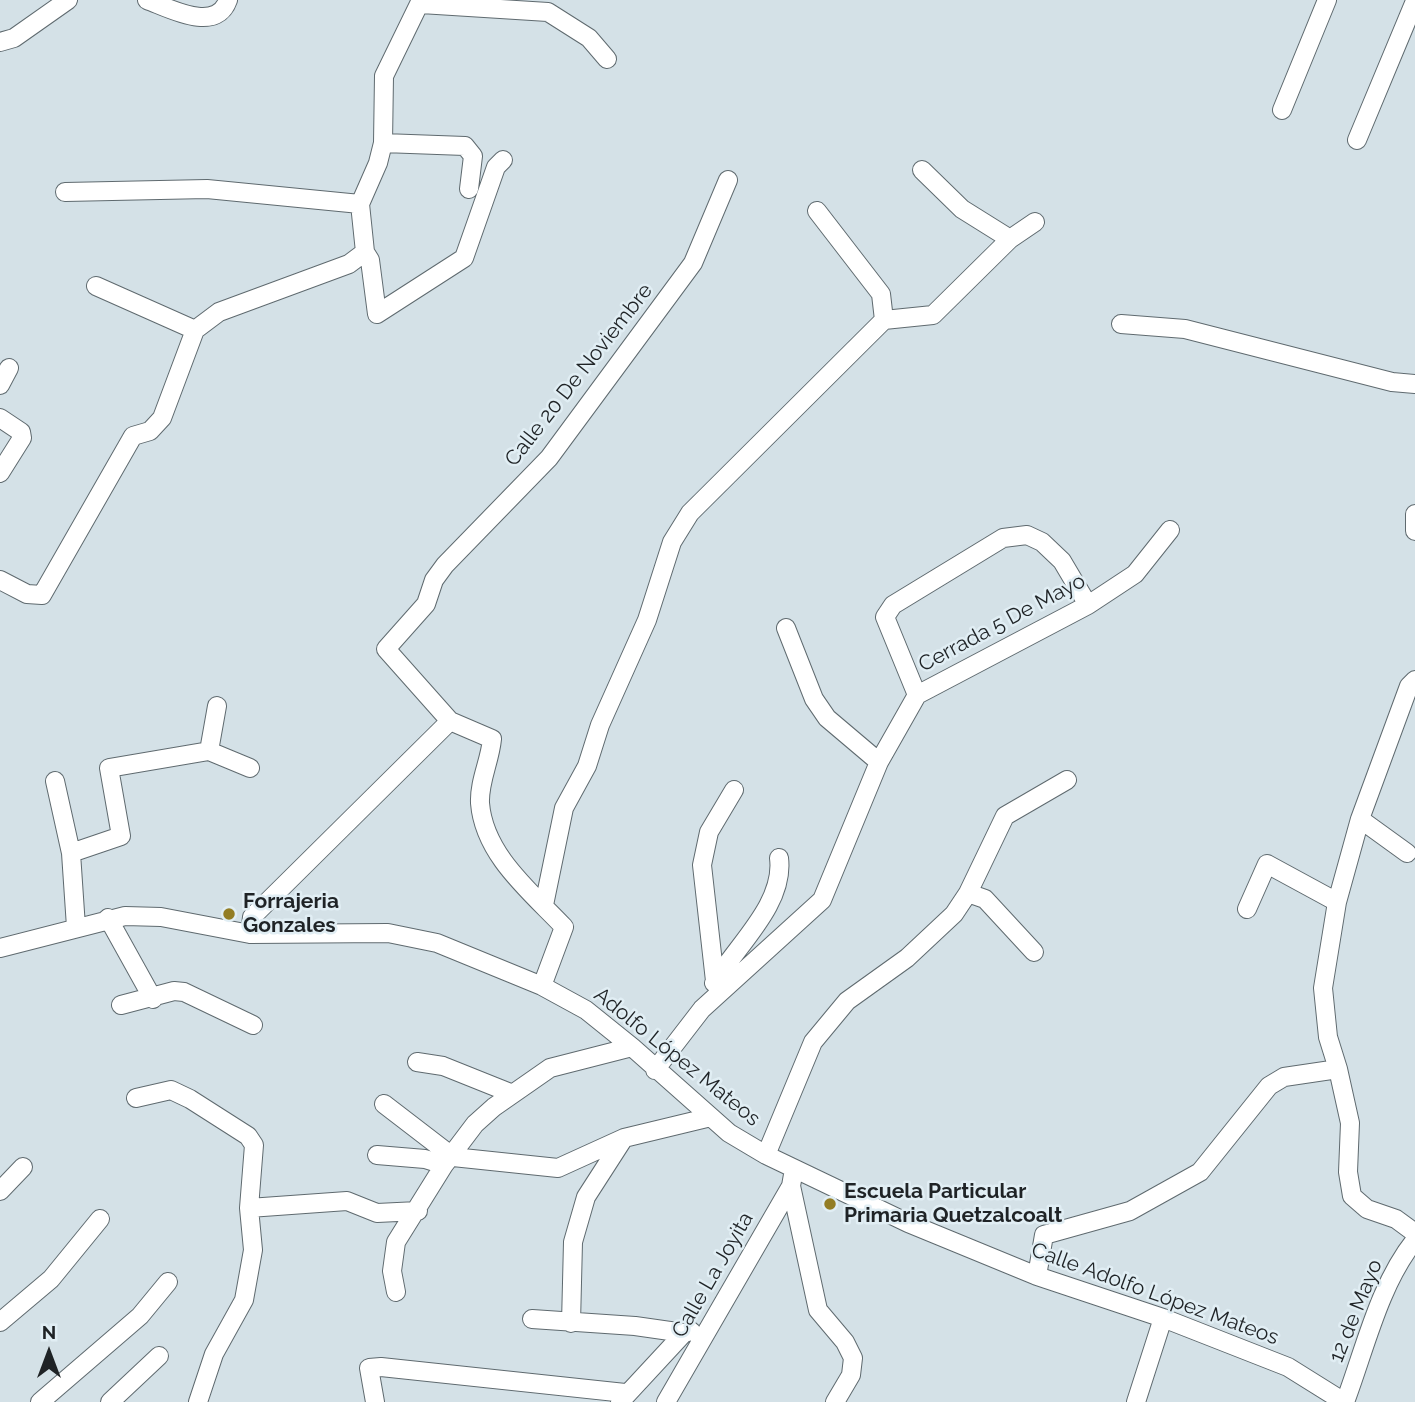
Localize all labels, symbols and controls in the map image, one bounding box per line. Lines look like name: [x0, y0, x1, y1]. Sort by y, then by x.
street label: Calle 20 De Noviembre: [500, 279, 658, 471]
street label: Cerrada 5 De Mayo: [914, 568, 1090, 678]
place label: Forrajeria Gonzales: [243, 889, 339, 939]
marker: Forrajeria Gonzales: [221, 906, 237, 922]
street label: Adolfo López Mateos: [589, 982, 765, 1132]
place label: Escuela Particular Primaria Quetzalcoalt: [844, 1179, 1062, 1229]
marker: Escuela Particular Primaria Quetzalcoalt: [822, 1196, 838, 1212]
street label: Calle La Joyita: [667, 1208, 759, 1342]
street label: Calle Adolfo López Mateos: [1028, 1237, 1282, 1351]
street label: 12 de Mayo: [1324, 1256, 1388, 1366]
north arrow: [14, 1318, 84, 1388]
text: N: [42, 1321, 56, 1343]

